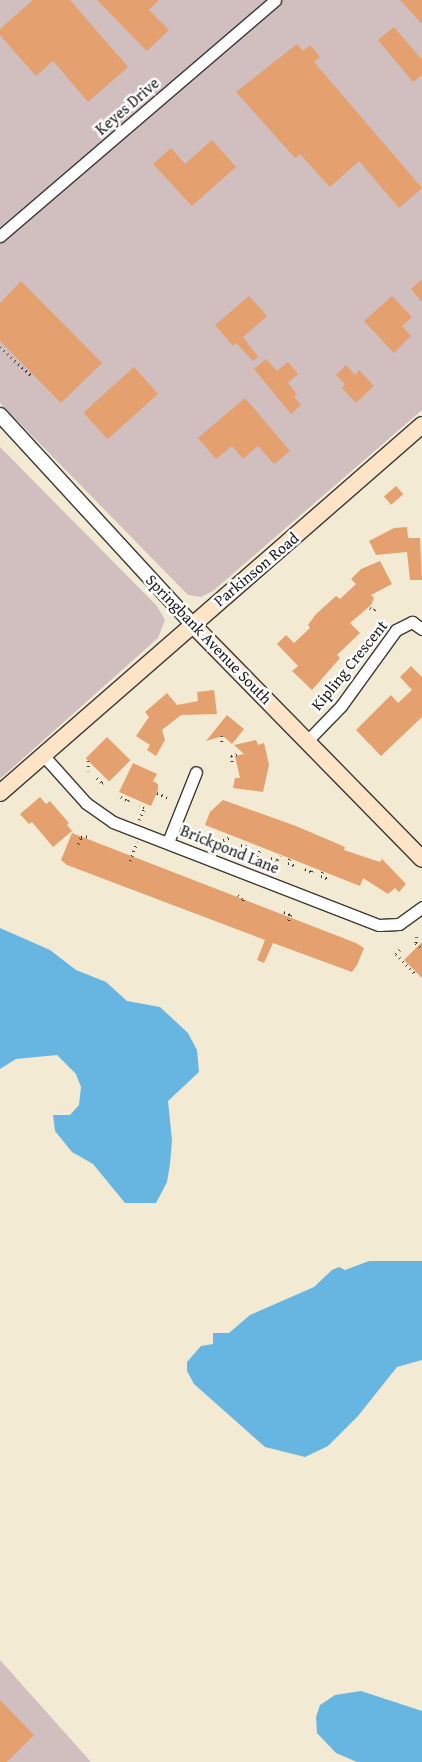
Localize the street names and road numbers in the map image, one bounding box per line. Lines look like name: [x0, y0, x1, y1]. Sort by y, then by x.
street label: Keyes Drive: [91, 73, 163, 139]
street label: Parkinson Road: [210, 528, 302, 610]
street label: Springbank Avenue South: [142, 570, 276, 708]
street label: Kipling Crescent: [307, 616, 391, 714]
street label: Brickpond Lane: [178, 820, 282, 878]

